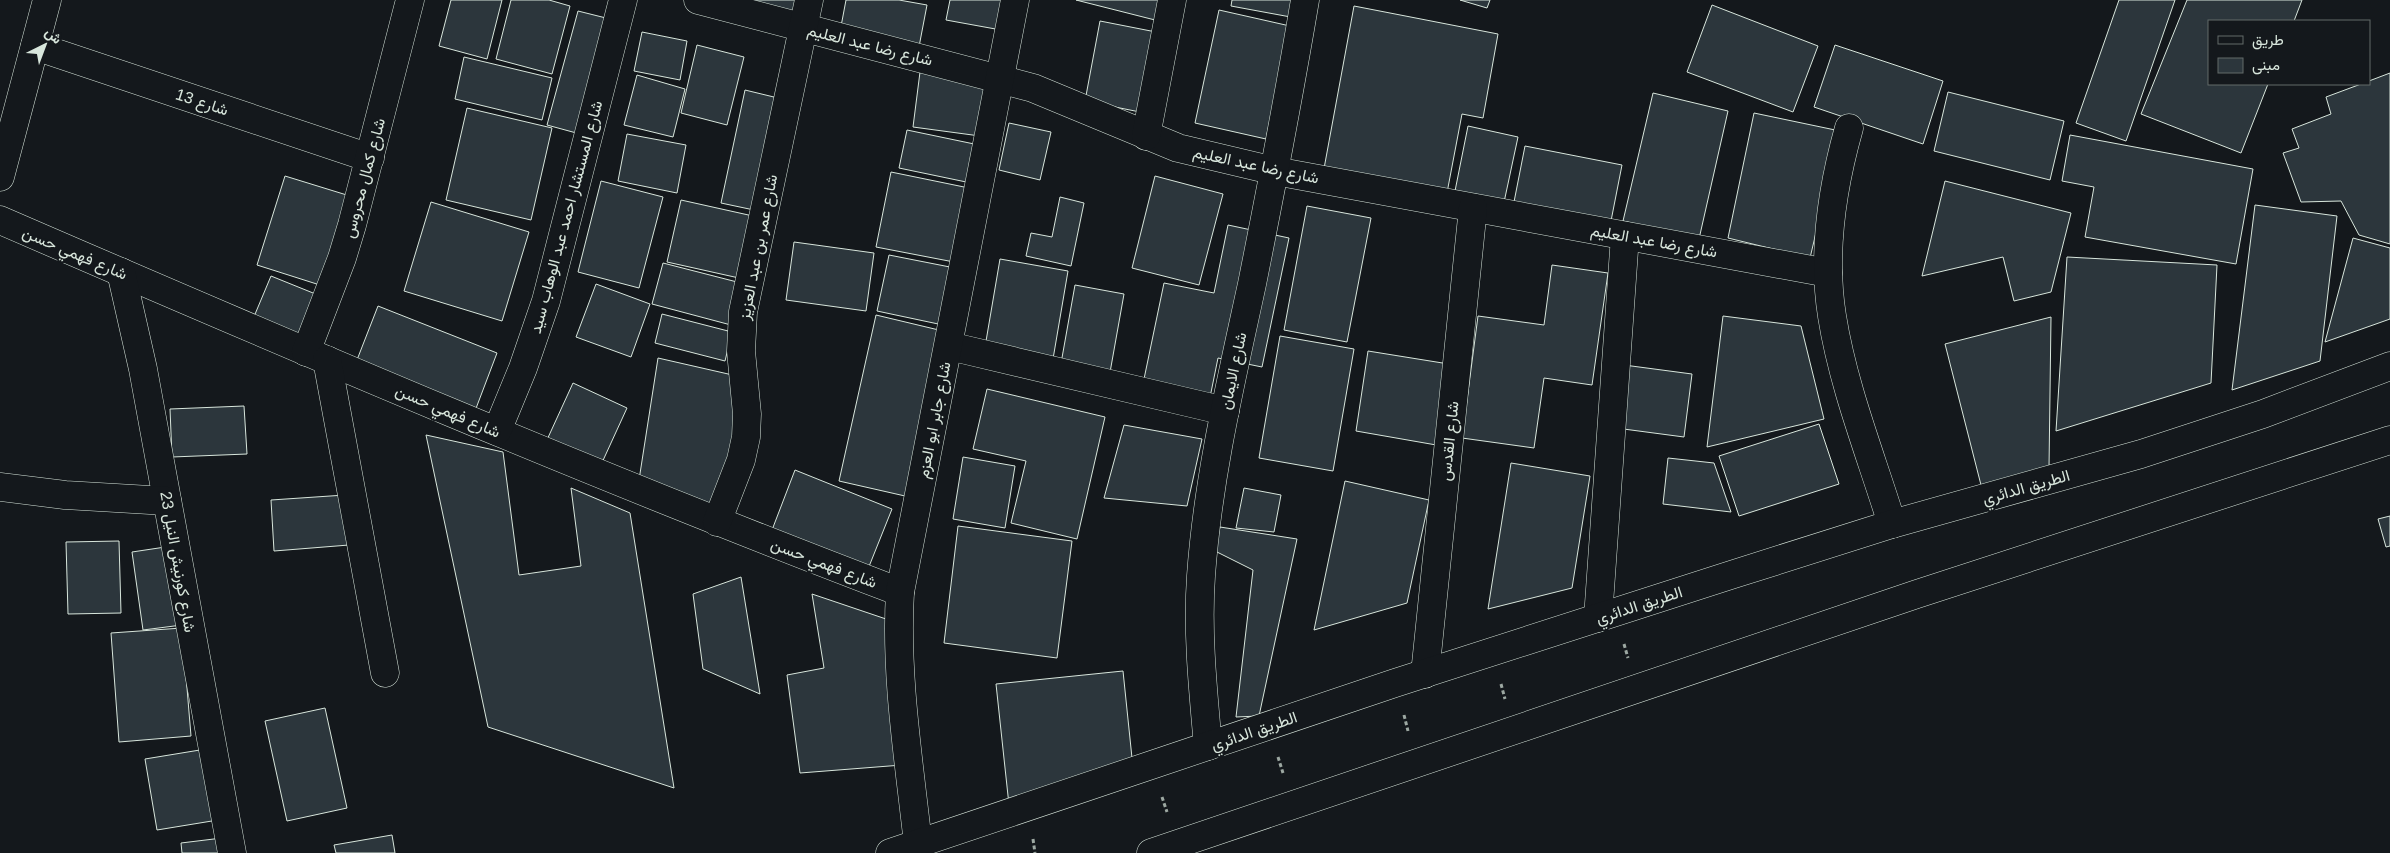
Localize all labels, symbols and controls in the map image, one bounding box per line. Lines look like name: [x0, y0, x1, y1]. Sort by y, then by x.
north arrow: [20, 20, 70, 70]
legend: [2208, 20, 2370, 85]
street label: شارع رضا عبد العليم: [805, 21, 934, 72]
text: ش: [41, 24, 65, 48]
text: طريق: [2252, 31, 2284, 50]
text: مبنى: [2252, 56, 2280, 75]
street label: شارع 13: [173, 86, 231, 121]
street label: شارع المستشار احمد عبد الوهاب سيد: [527, 99, 608, 336]
street label: شارع كمال محروس: [340, 116, 391, 240]
street label: شارع رضا عبد العليم: [1191, 143, 1320, 190]
street label: شارع عمر بن عبد العزيز: [735, 173, 783, 323]
street label: شارع رضا عبد العليم: [1589, 221, 1719, 263]
street label: شارع فهمي حسن: [18, 223, 130, 287]
street label: شارع الايمان: [1217, 331, 1252, 412]
street label: شارع جابر ابو العزم: [914, 360, 957, 481]
street label: شارع فهمي حسن: [391, 381, 503, 445]
street label: شارع القدس: [1436, 400, 1465, 482]
street label: الطريق الدائري: [1980, 466, 2073, 512]
street label: شارع كورنيش النيل 23: [154, 490, 199, 634]
street label: شارع فهمي حسن: [767, 535, 879, 596]
street label: الطريق الدائري: [1594, 583, 1686, 632]
street label: الطريق الدائري: [1209, 708, 1301, 758]

